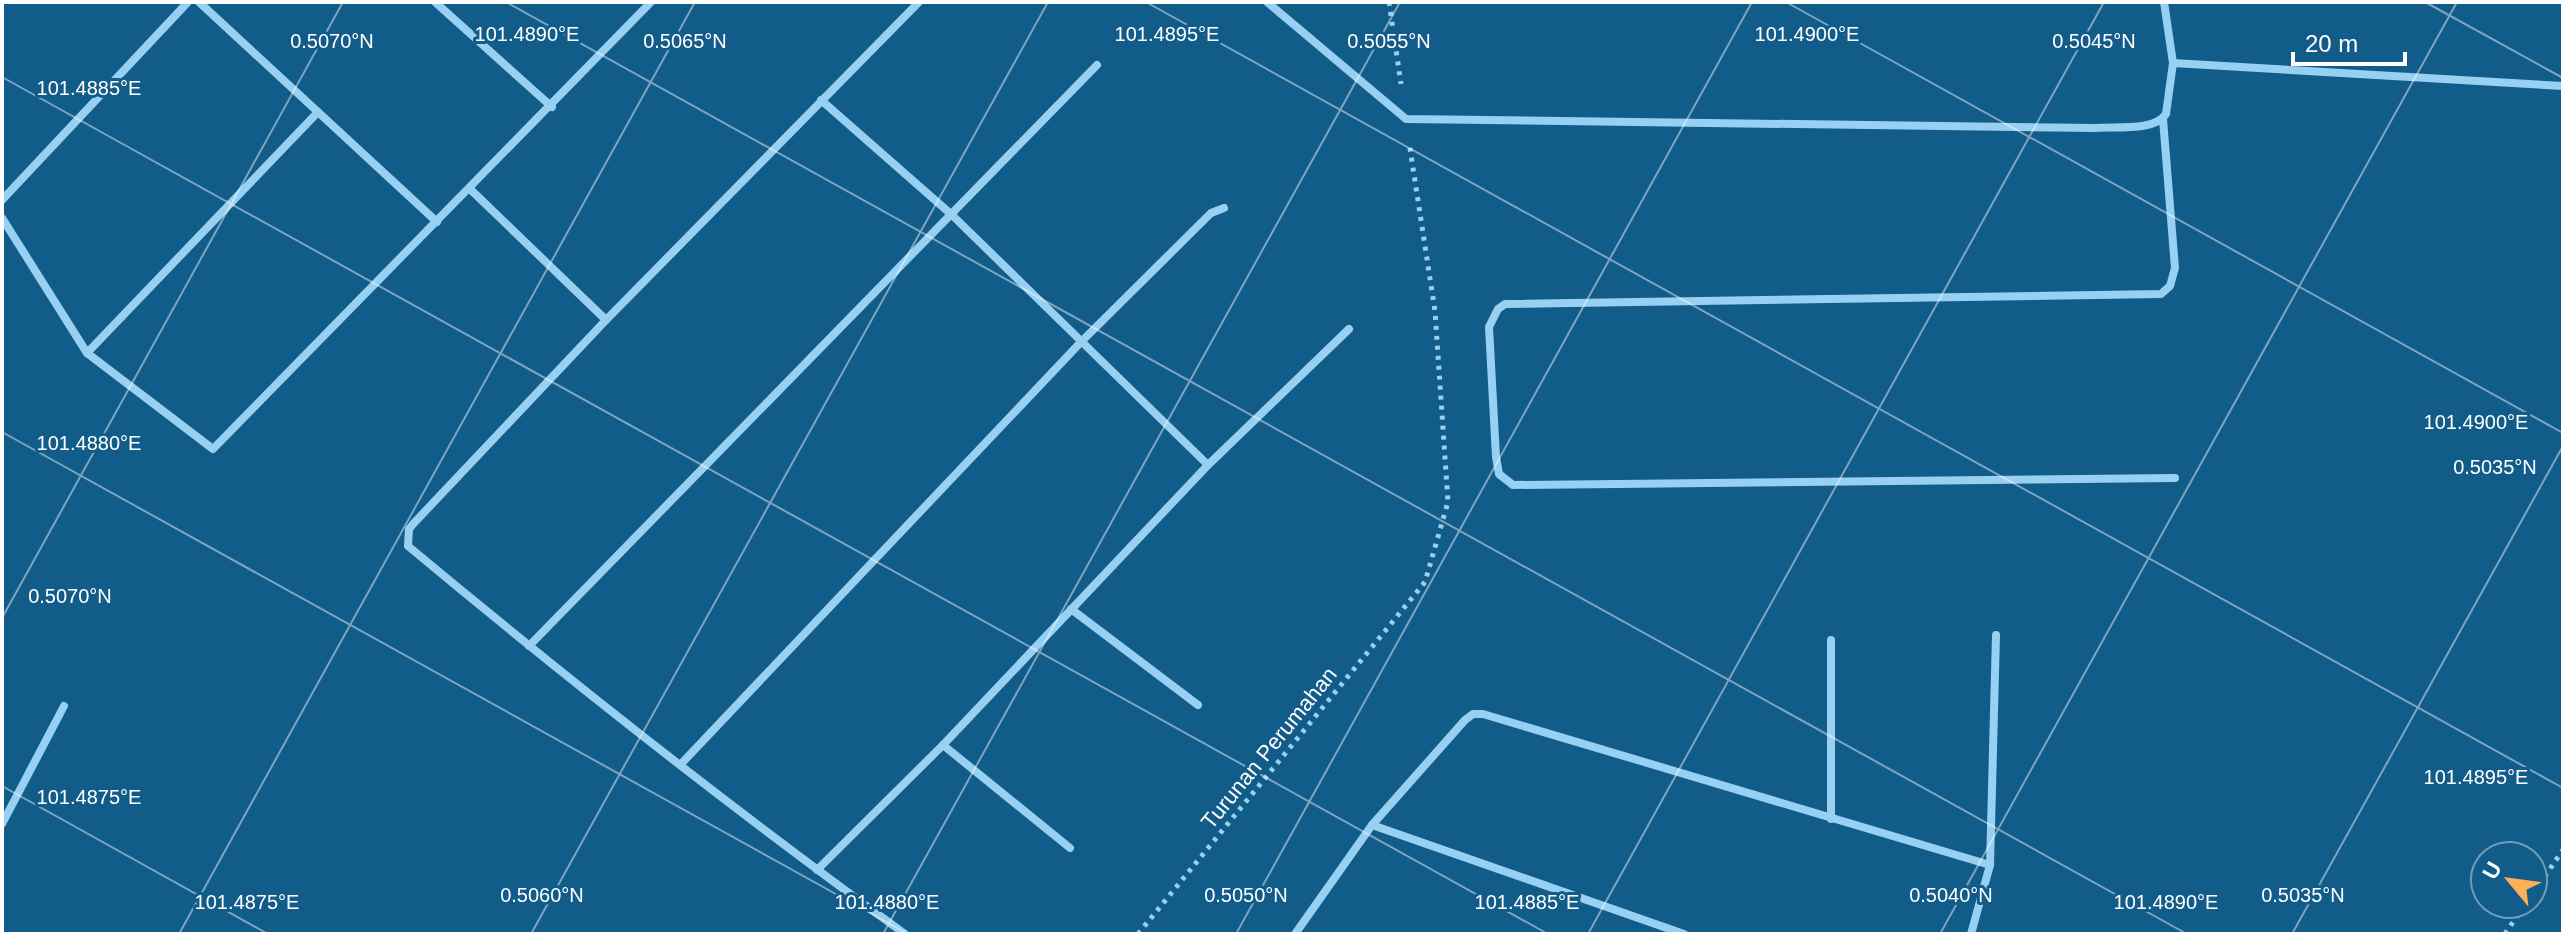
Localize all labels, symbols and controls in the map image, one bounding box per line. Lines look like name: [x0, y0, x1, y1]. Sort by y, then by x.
scale bar: [2293, 16, 2405, 66]
text: 101.4890°E: [475, 23, 579, 45]
text: 101.4895°E: [1115, 23, 1219, 45]
text: 101.4900°E: [1755, 23, 1859, 45]
text: 0.5070°N: [290, 30, 374, 52]
text: 0.5065°N: [643, 30, 727, 52]
text: 0.5055°N: [1347, 30, 1431, 52]
text: 0.5045°N: [2052, 30, 2136, 52]
text: 20 m: [2305, 30, 2358, 57]
text: 101.4885°E: [37, 77, 141, 99]
text: 101.4900°E: [2424, 411, 2528, 433]
text: 101.4880°E: [37, 432, 141, 454]
text: 0.5035°N: [2453, 456, 2537, 478]
text: 0.5070°N: [28, 585, 112, 607]
street label: Turunan Perumahan: [1196, 662, 1342, 834]
text: 101.4895°E: [2424, 766, 2528, 788]
text: 101.4875°E: [37, 786, 141, 808]
north arrow: [2469, 840, 2549, 920]
text: U: [2477, 858, 2507, 884]
text: 0.5060°N: [500, 884, 584, 906]
text: 0.5050°N: [1204, 884, 1288, 906]
text: 0.5040°N: [1909, 884, 1993, 906]
text: 0.5035°N: [2261, 884, 2345, 906]
text: 101.4875°E: [195, 891, 299, 913]
text: 101.4880°E: [835, 891, 939, 913]
text: 101.4885°E: [1475, 891, 1579, 913]
text: 101.4890°E: [2114, 891, 2218, 913]

